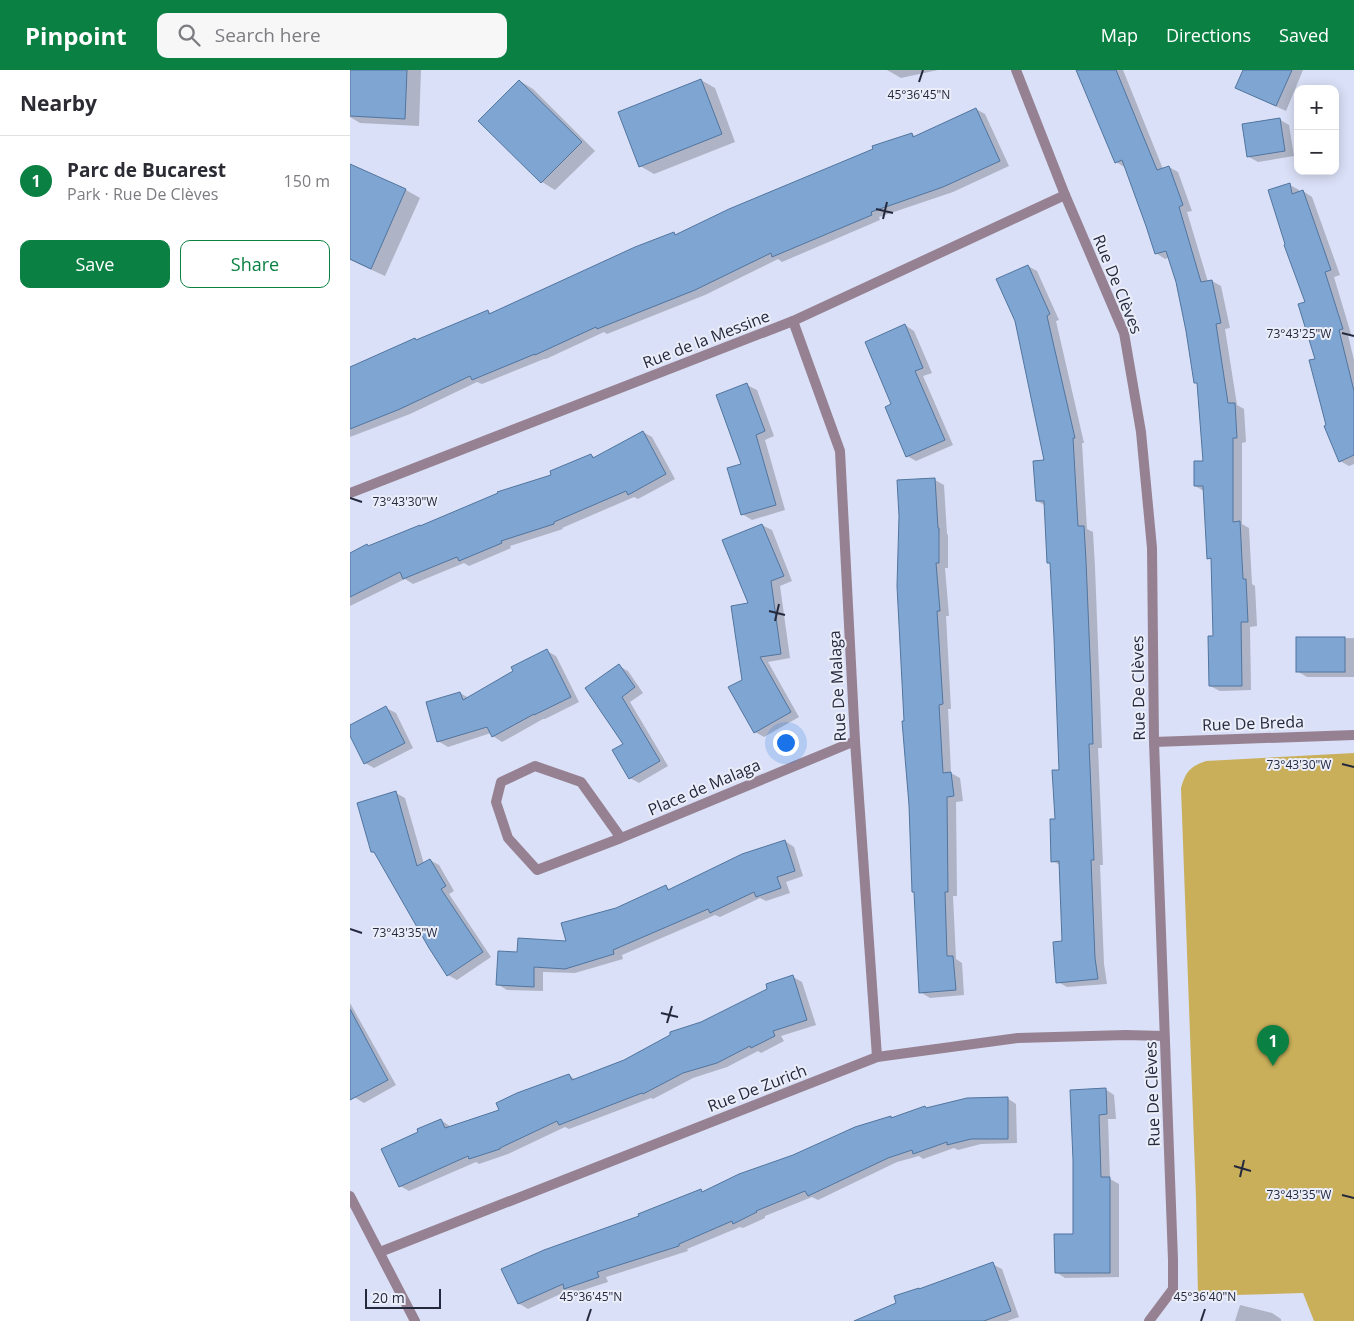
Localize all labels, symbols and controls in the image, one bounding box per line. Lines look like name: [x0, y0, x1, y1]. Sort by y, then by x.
search box: [157, 13, 507, 58]
text: Pinpoint: [25, 19, 127, 52]
icon: search: [175, 21, 203, 49]
text: Search here: [215, 22, 321, 48]
text: Map: [1101, 23, 1138, 47]
text: Directions: [1166, 23, 1251, 47]
text: Saved: [1279, 23, 1329, 47]
map controls: [1294, 85, 1339, 175]
button: +: [1294, 85, 1339, 130]
text: 45°36'45"N: [888, 86, 950, 103]
text: Nearby: [20, 89, 97, 117]
button: −: [1294, 130, 1339, 175]
text: Parc de Bucarest: [67, 157, 226, 183]
text: 1: [31, 170, 41, 192]
text: 150 m: [284, 170, 330, 192]
text: Park · Rue De Clèves: [67, 183, 218, 205]
street label: Rue De Clèves: [1088, 231, 1148, 337]
button: Save: [20, 240, 170, 288]
button: Share: [180, 240, 330, 288]
street label: Rue de la Messine: [639, 305, 773, 373]
text: 73°43'25"W: [1267, 325, 1331, 342]
text: 73°43'30"W: [373, 493, 437, 510]
street label: Rue De Malaga: [823, 630, 851, 742]
street label: Rue De Clèves: [1126, 635, 1150, 741]
street label: Rue De Breda: [1202, 710, 1304, 736]
your location: [773, 730, 799, 756]
street label: Place de Malaga: [644, 753, 764, 821]
text: 73°43'30"W: [1267, 756, 1331, 773]
text: 73°43'35"W: [373, 924, 437, 941]
pin: 1: [1257, 1025, 1289, 1066]
street label: Rue De Clèves: [1139, 1041, 1165, 1147]
street label: Rue De Zurich: [704, 1059, 810, 1117]
text: 73°43'35"W: [1267, 1186, 1331, 1203]
scale bar: [365, 1286, 441, 1309]
text: 20 m: [372, 1288, 405, 1307]
text: 45°36'45"N: [560, 1288, 622, 1305]
text: 45°36'40"N: [1174, 1288, 1236, 1305]

